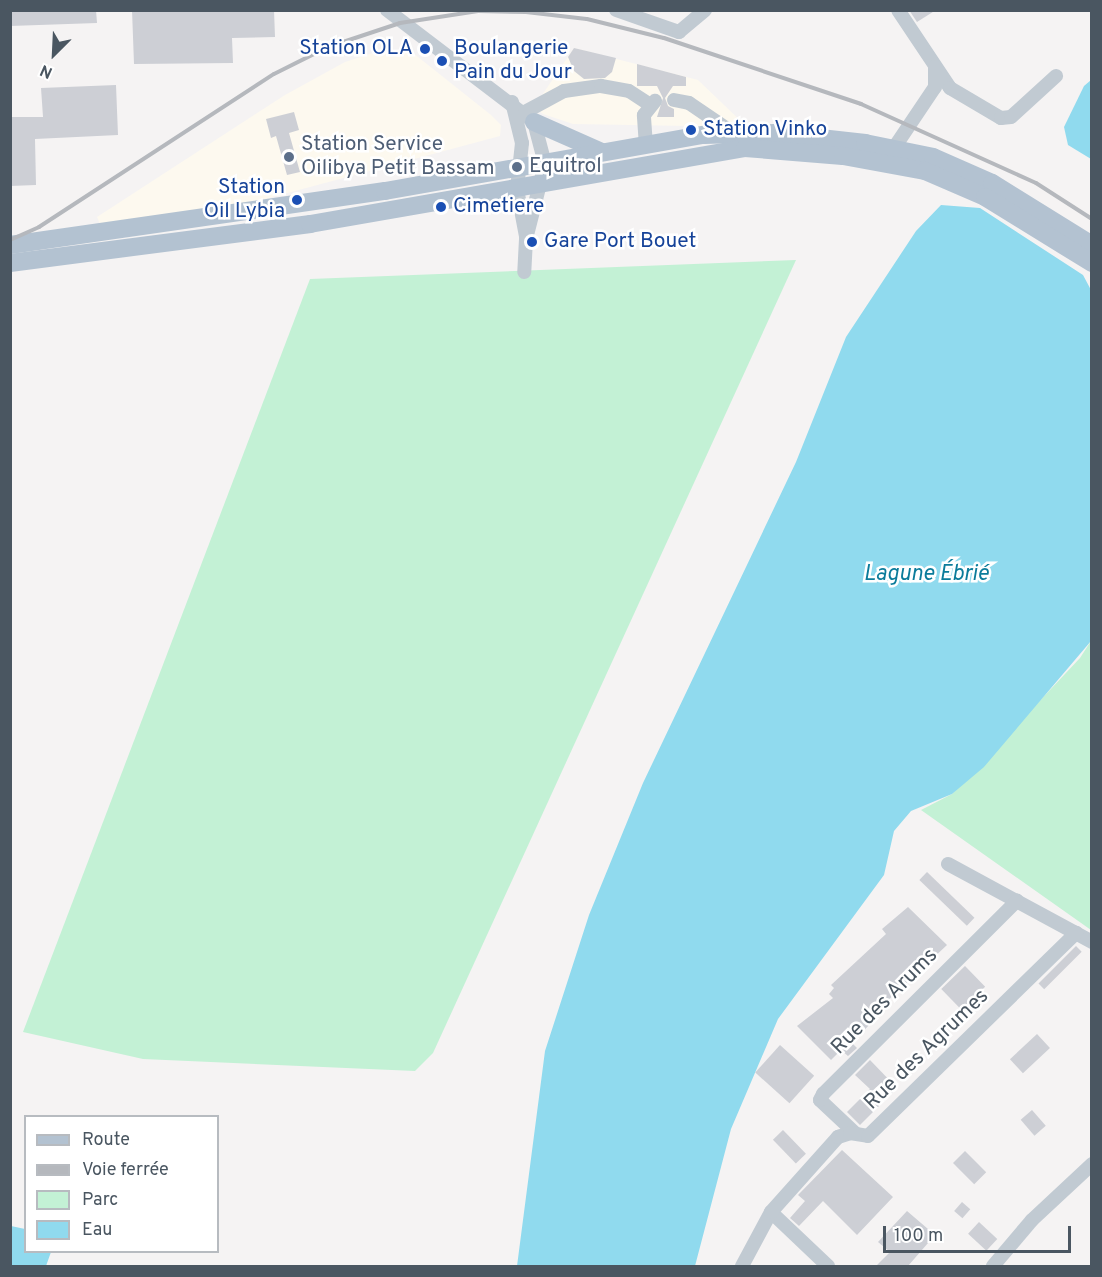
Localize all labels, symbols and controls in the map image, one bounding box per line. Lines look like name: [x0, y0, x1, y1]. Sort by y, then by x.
north arrow: [24, 24, 84, 84]
place label: Station OLA: [299, 36, 413, 62]
place label: Boulangerie Pain du Jour: [454, 36, 572, 86]
marker: Station OLA: [418, 42, 432, 56]
marker: Boulangerie Pain du Jour: [435, 54, 449, 68]
text: N: [37, 59, 56, 82]
place label: Station Vinko: [703, 117, 828, 143]
marker: Station Vinko: [684, 123, 698, 137]
place label: Station Service Oilibya Petit Bassam: [301, 132, 495, 182]
marker: Station Service Oilibya Petit Bassam: [282, 150, 296, 164]
place label: Equitrol: [529, 154, 602, 180]
marker: Equitrol: [510, 160, 524, 174]
place label: Station Oil Lybia: [204, 175, 285, 225]
marker: Station Oil Lybia: [290, 193, 304, 207]
place label: Cimetiere: [453, 194, 544, 220]
marker: Cimetiere: [434, 200, 448, 214]
place label: Gare Port Bouet: [544, 229, 696, 255]
marker: Gare Port Bouet: [525, 235, 539, 249]
water label: Lagune Ébrié: [863, 562, 989, 588]
street label: Rue des Arums: [826, 943, 944, 1061]
street label: Rue des Agrumes: [859, 984, 995, 1116]
legend: [24, 1115, 219, 1253]
text: Route: [82, 1129, 130, 1152]
text: Voie ferrée: [82, 1159, 169, 1182]
text: Parc: [82, 1189, 118, 1212]
scale bar: [886, 1214, 1074, 1252]
text: Eau: [82, 1219, 112, 1242]
text: 100 m: [894, 1225, 943, 1248]

